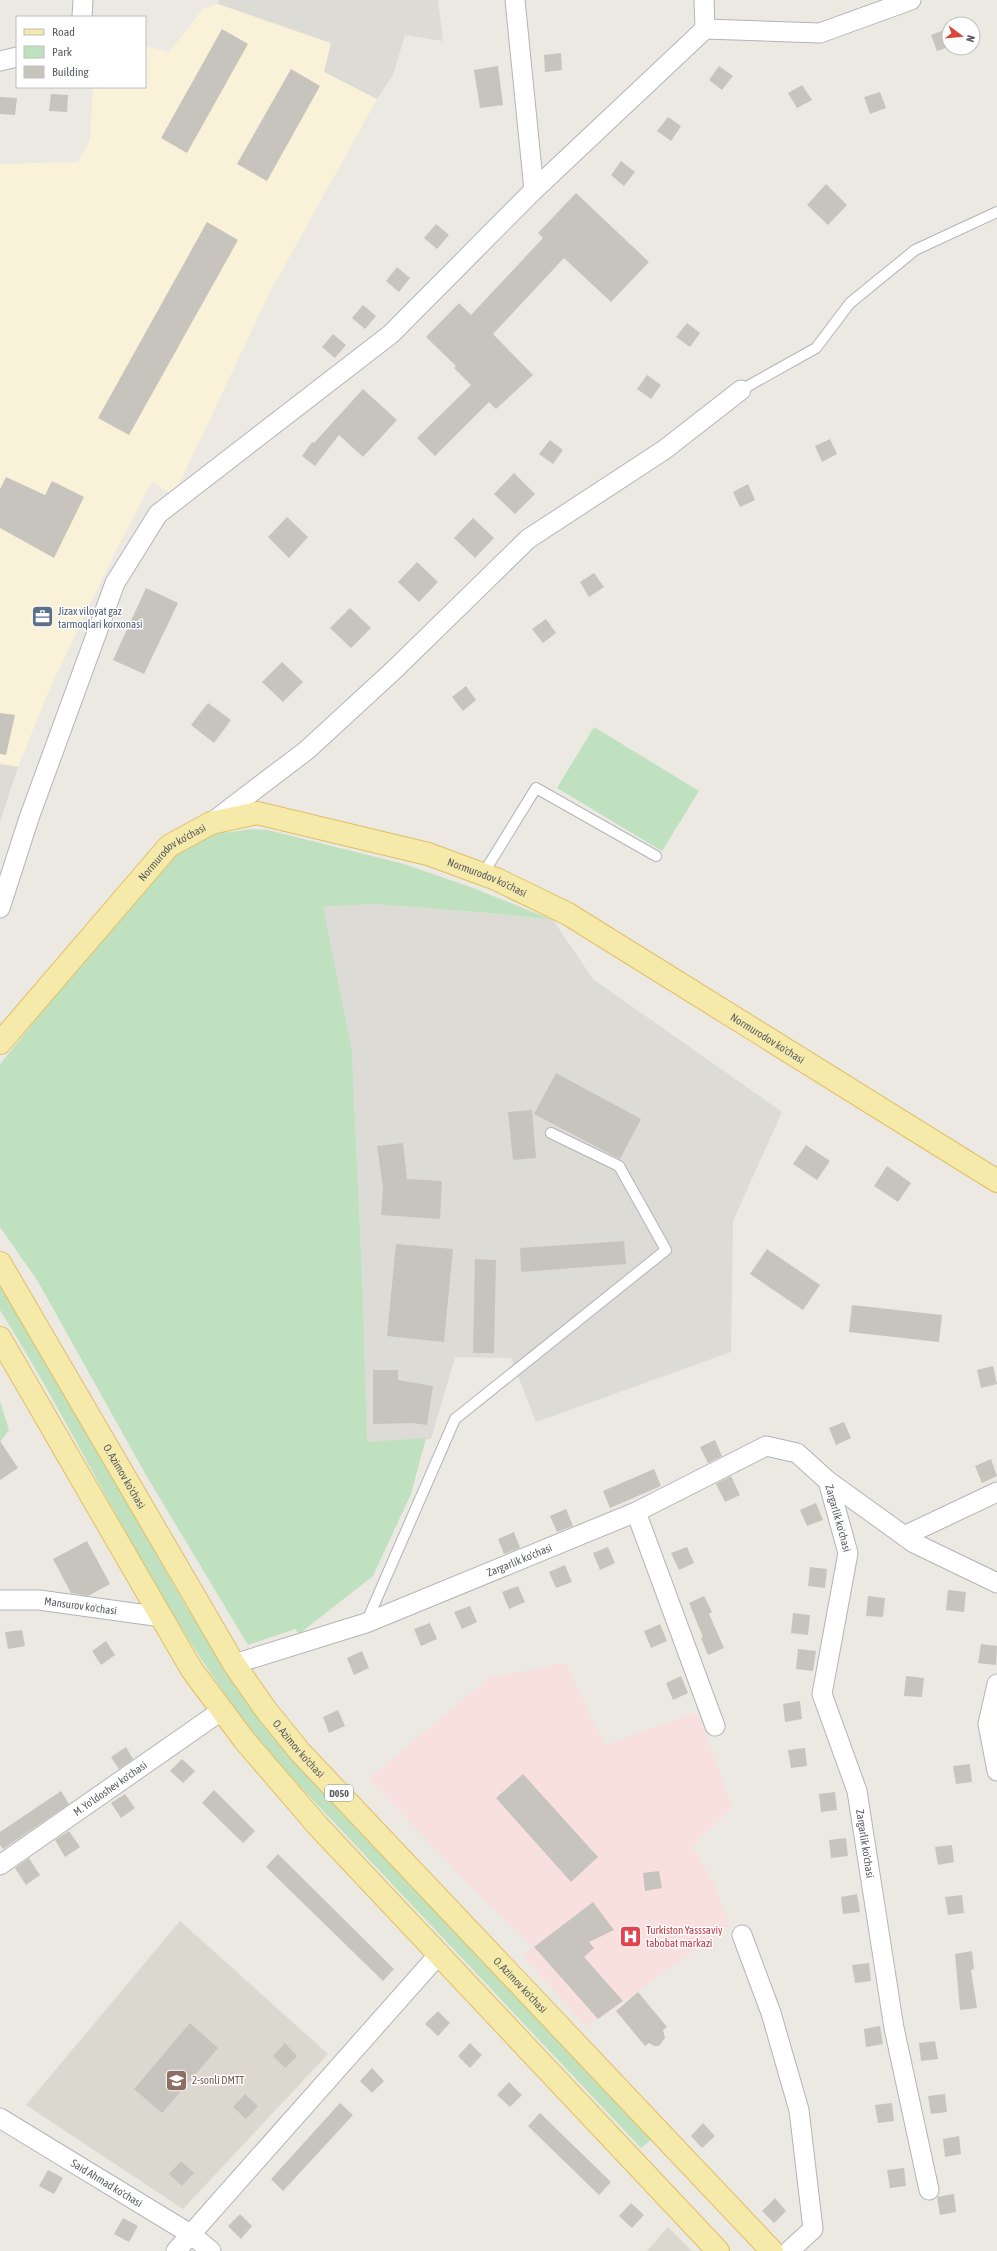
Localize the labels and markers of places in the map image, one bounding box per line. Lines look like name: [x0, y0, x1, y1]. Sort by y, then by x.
office icon: Jizax viloyat gaz tarmoqlari korxonasi: [29, 604, 55, 630]
place label: Jizax viloyat gaz tarmoqlari korxonasi: [58, 605, 143, 630]
hospital icon: Turkiston Yasssaviy tabobat markazi: [618, 1923, 644, 1949]
place label: Turkiston Yasssaviy tabobat markazi: [646, 1924, 723, 1949]
school or university icon: 2-sonli DMTT: [163, 2067, 189, 2093]
place label: 2-sonli DMTT: [192, 2074, 245, 2086]

